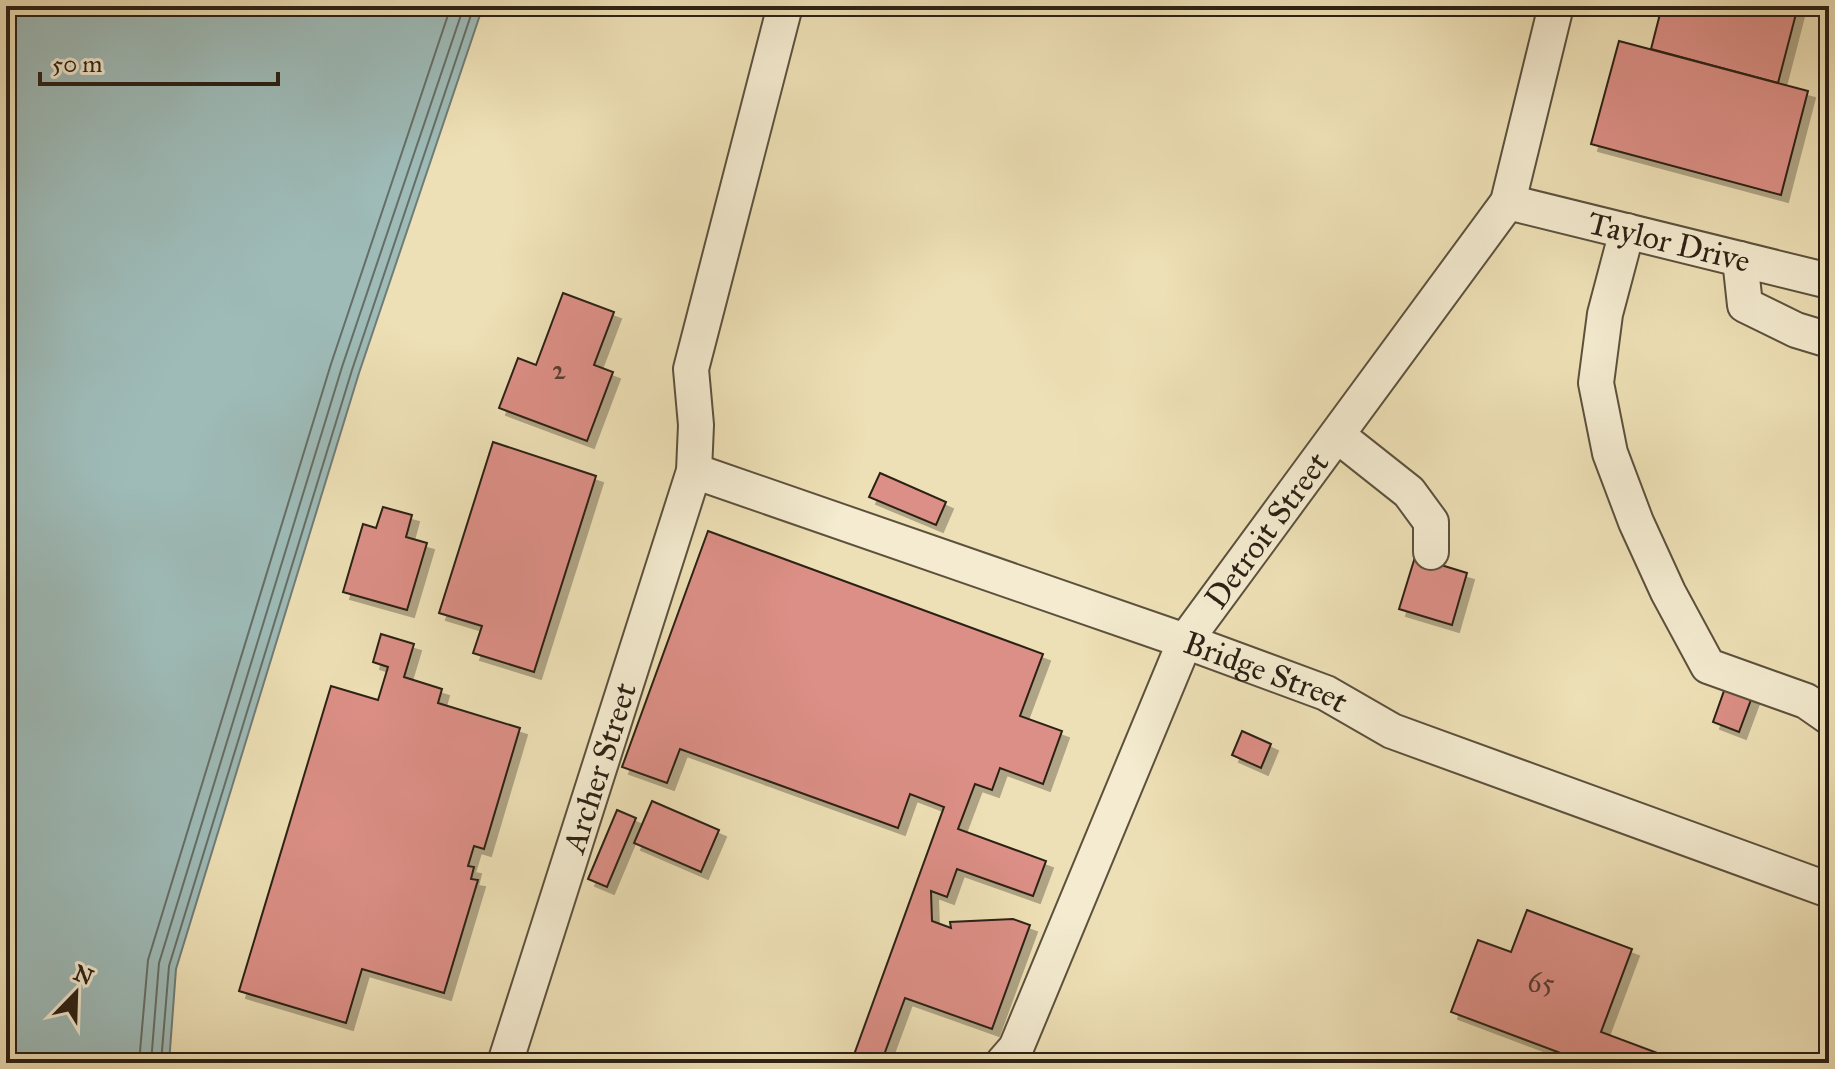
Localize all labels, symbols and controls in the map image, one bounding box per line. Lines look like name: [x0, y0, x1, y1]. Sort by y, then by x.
scale bar: [40, 36, 278, 86]
text: 50 m: [52, 49, 102, 79]
street label: Taylor Drive: [1584, 203, 1754, 280]
house number: 2: [552, 352, 566, 387]
street label: Detroit Street: [1196, 444, 1337, 616]
street label: Bridge Street: [1178, 623, 1355, 721]
street label: Archer Street: [553, 678, 645, 860]
north arrow: [36, 953, 116, 1033]
text: N: [70, 959, 98, 991]
house number: 65: [1527, 965, 1555, 1000]

